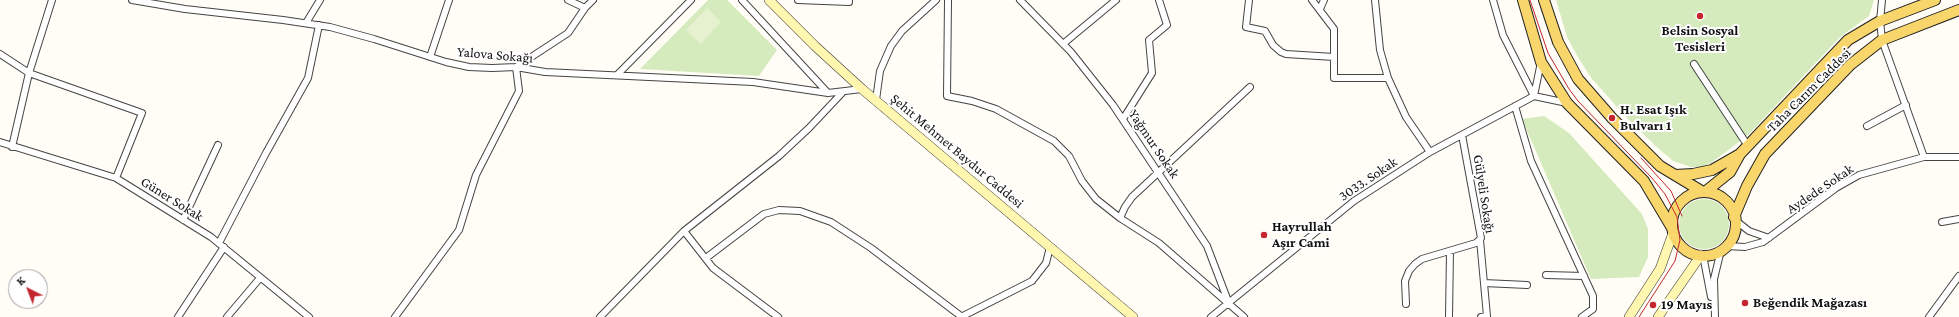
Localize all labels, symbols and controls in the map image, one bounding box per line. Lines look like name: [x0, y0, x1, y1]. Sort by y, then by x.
marker: Belsin Sosyal Tesisleri: [1695, 11, 1705, 21]
place label: Belsin Sosyal Tesisleri: [1662, 23, 1738, 56]
street label: Yalova Sokağı: [456, 43, 534, 67]
street label: Taha Carım Caddesi: [1763, 44, 1855, 136]
street label: Şehit Mehmet Baydur Caddesi: [887, 90, 1027, 212]
place label: H. Esat Işık Bulvarı 1: [1620, 102, 1686, 134]
street label: Yağmur Sokak: [1125, 106, 1183, 182]
marker: H. Esat Işık Bulvarı 1: [1607, 113, 1617, 123]
street label: 3033. Sokak: [1336, 153, 1400, 205]
street label: Gülyeli Sokağı: [1469, 153, 1499, 235]
street label: Aydede Sokak: [1783, 161, 1857, 217]
street label: Güner Sokak: [138, 173, 206, 225]
place label: Hayrullah Aşır Cami: [1272, 219, 1332, 252]
marker: Hayrullah Aşır Cami: [1259, 230, 1269, 240]
north arrow: [8, 269, 48, 309]
text: K: [14, 274, 27, 288]
place label: Beğendik Mağazası: [1753, 295, 1867, 311]
place label: 19 Mayıs: [1661, 297, 1712, 313]
marker: Beğendik Mağazası: [1740, 298, 1750, 308]
marker: 19 Mayıs: [1648, 300, 1658, 310]

